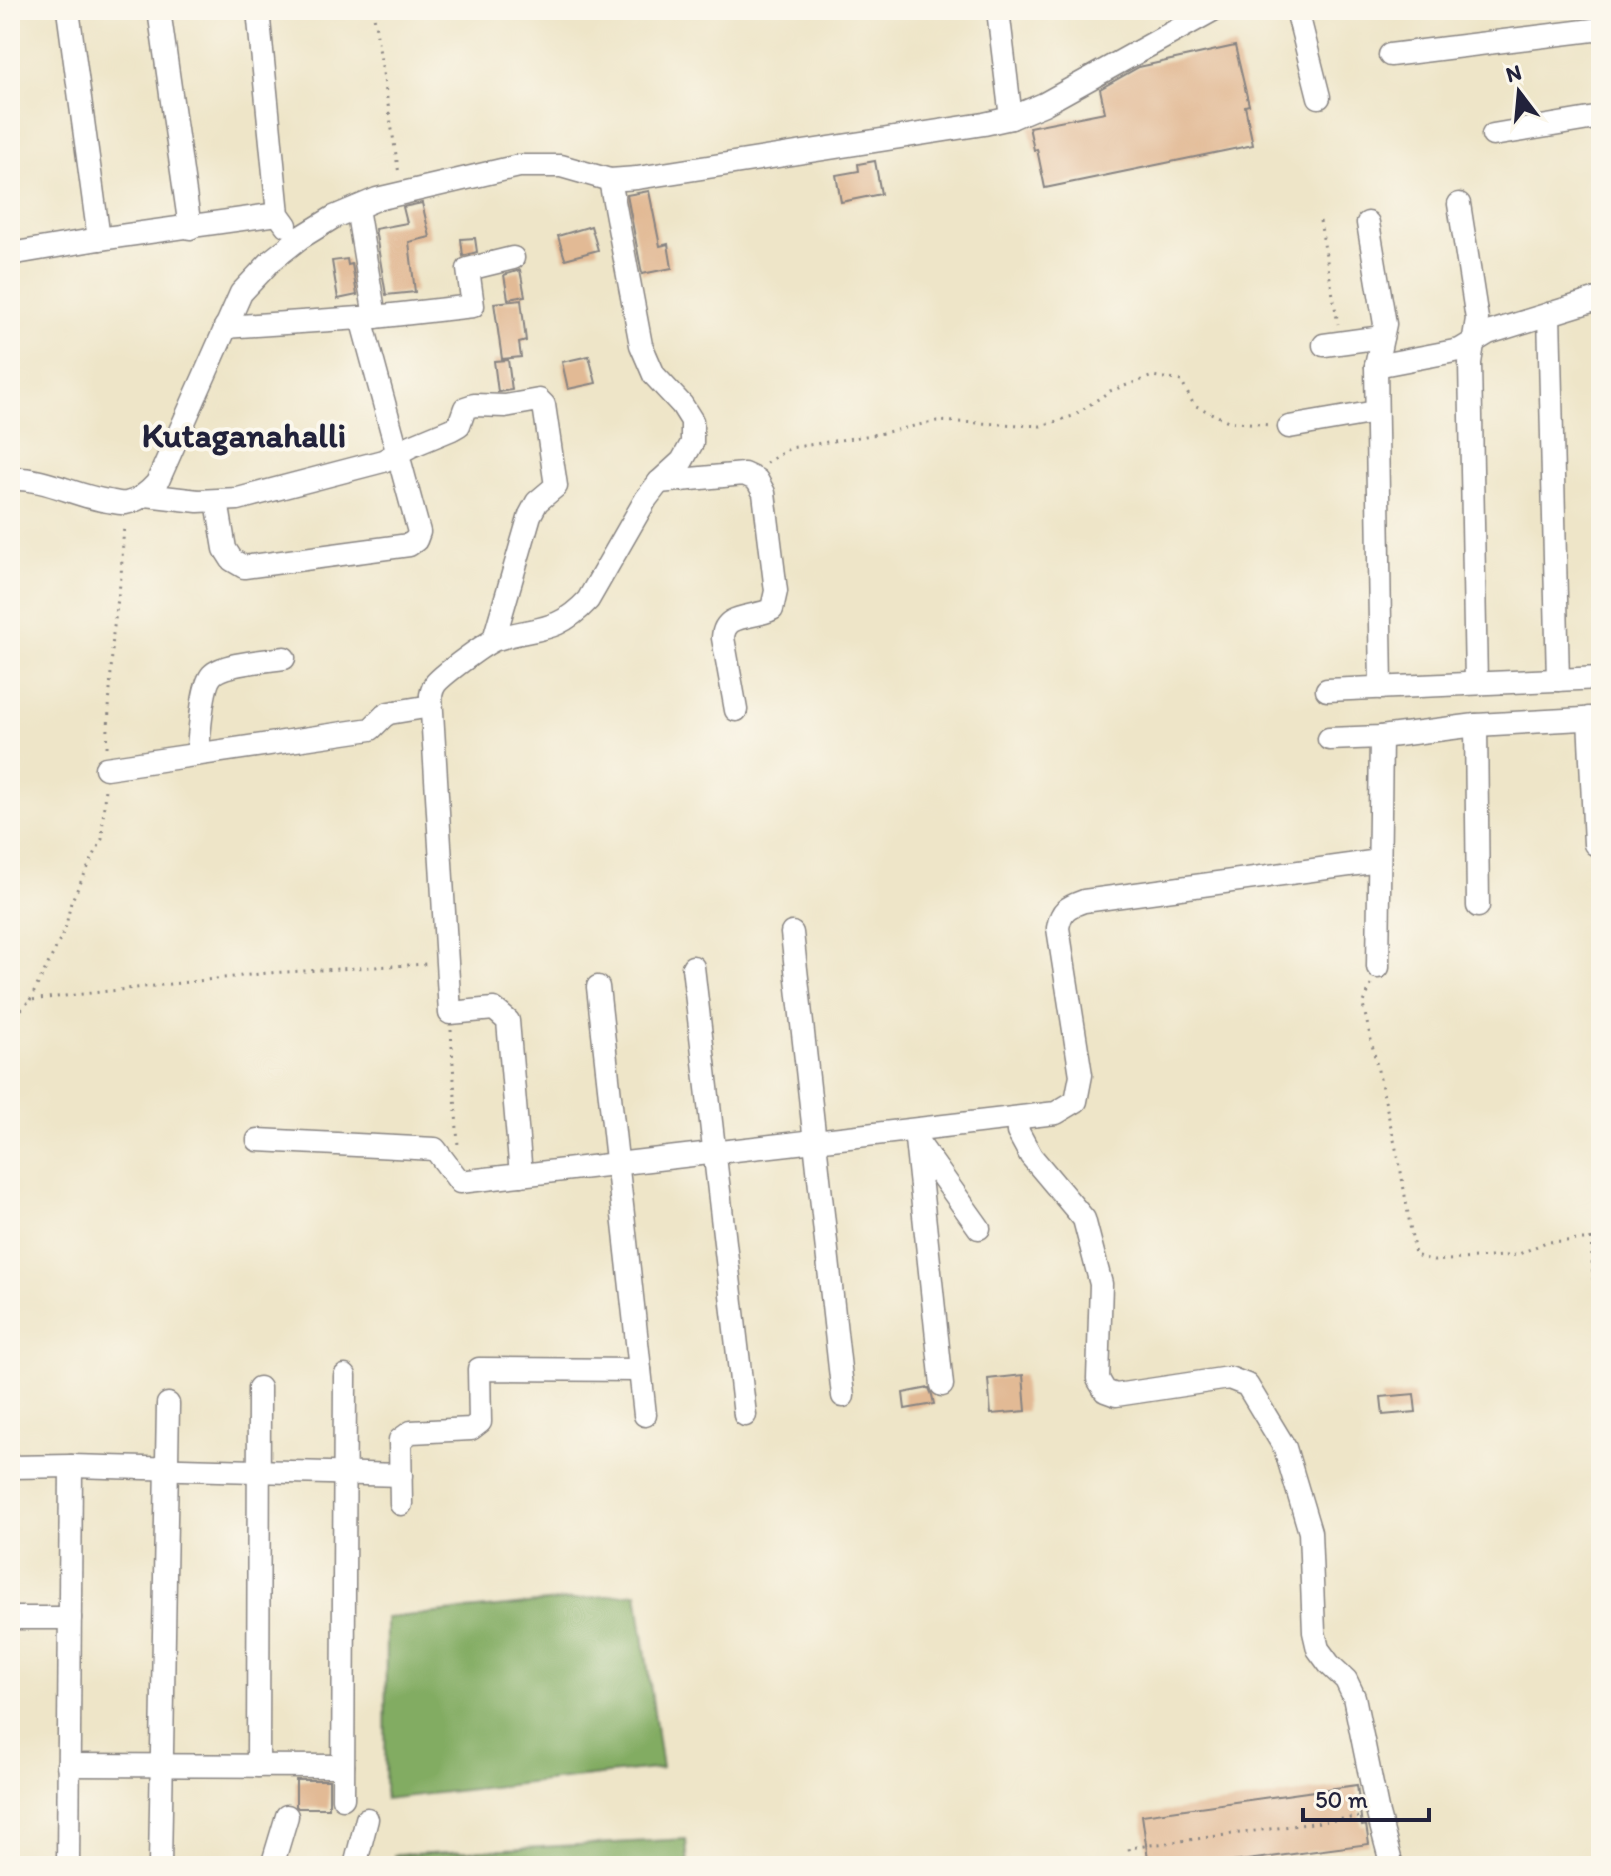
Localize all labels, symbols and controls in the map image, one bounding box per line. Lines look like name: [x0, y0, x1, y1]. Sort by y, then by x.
north arrow: [1479, 52, 1559, 132]
text: N: [1503, 58, 1524, 88]
district label: Kutaganahalli: [142, 415, 346, 456]
scale bar: [1303, 1772, 1429, 1822]
text: 50 m: [1315, 1785, 1368, 1814]

